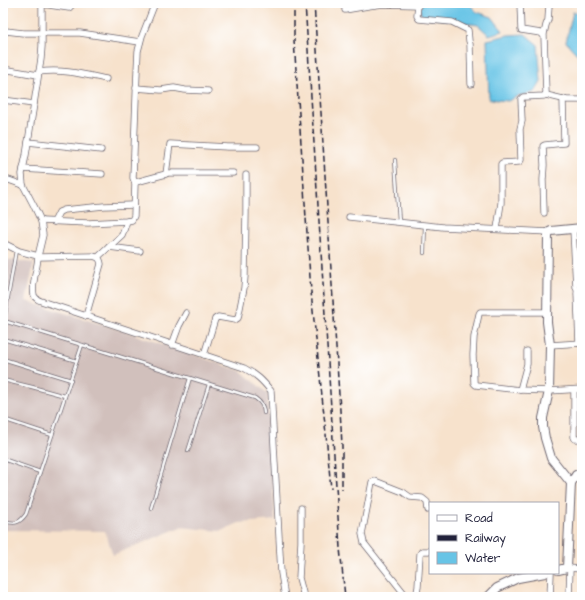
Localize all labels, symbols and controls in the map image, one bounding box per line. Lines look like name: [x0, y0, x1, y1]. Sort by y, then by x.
legend: [429, 502, 559, 574]
text: Road: [465, 510, 493, 527]
text: Railway: [465, 530, 506, 548]
text: Water: [465, 550, 501, 567]

